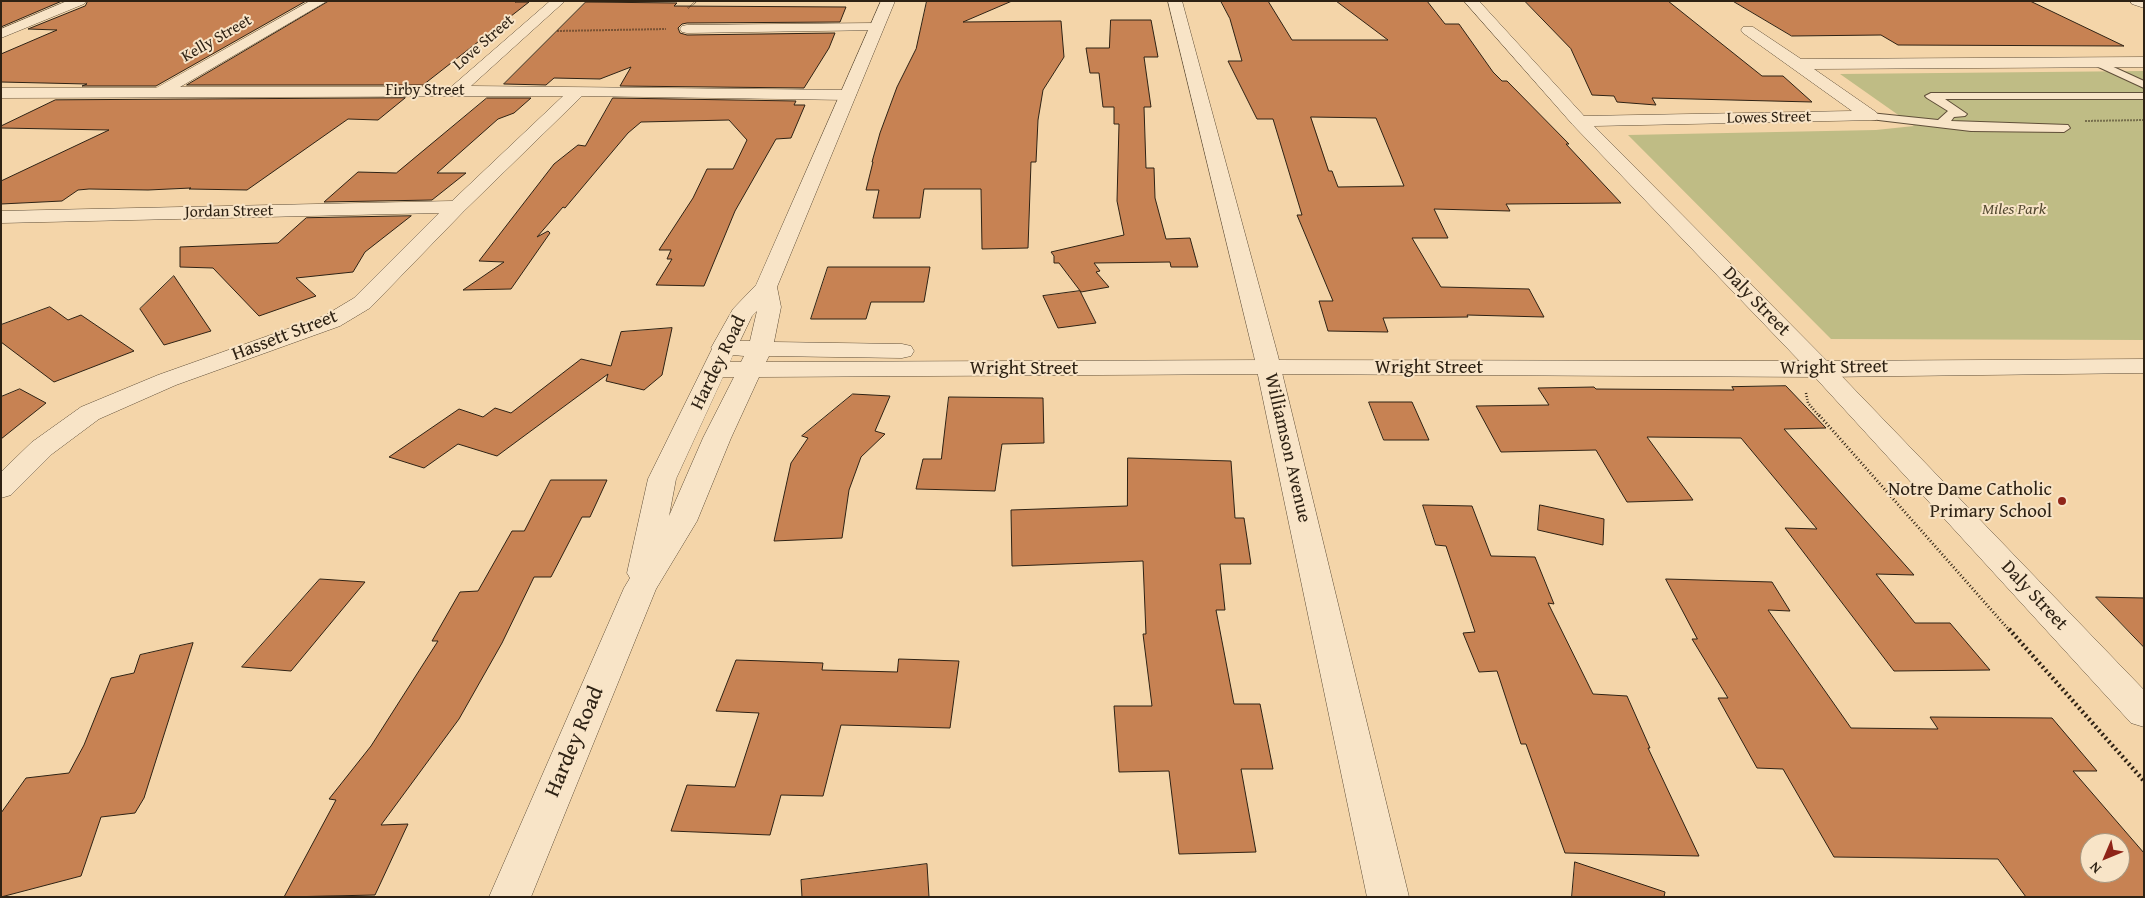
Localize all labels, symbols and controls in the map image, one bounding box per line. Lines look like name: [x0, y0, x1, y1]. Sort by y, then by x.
street label: Kelly Street: [178, 11, 256, 67]
street label: Love Street: [450, 11, 518, 75]
street label: Firby Street: [385, 81, 465, 101]
street label: Lowes Street: [1727, 108, 1811, 128]
park label: Miles Park: [1982, 200, 2046, 220]
street label: Jordan Street: [184, 202, 274, 222]
street label: Daly Street: [1717, 263, 1795, 341]
street label: Hassett Street: [229, 305, 341, 367]
street label: Hardey Road: [686, 312, 752, 414]
street label: Wright Street: [1780, 356, 1888, 380]
street label: Wright Street: [1375, 357, 1483, 379]
street label: Wright Street: [970, 358, 1078, 380]
street label: Williamson Avenue: [1259, 371, 1315, 525]
place label: Notre Dame Catholic Primary School: [1888, 479, 2052, 523]
marker: Notre Dame Catholic Primary School: [2056, 495, 2068, 507]
street label: Daly Street: [1996, 556, 2072, 636]
street label: Hardey Road: [540, 683, 610, 801]
north arrow: [2080, 833, 2130, 883]
text: N: [2085, 858, 2105, 878]

